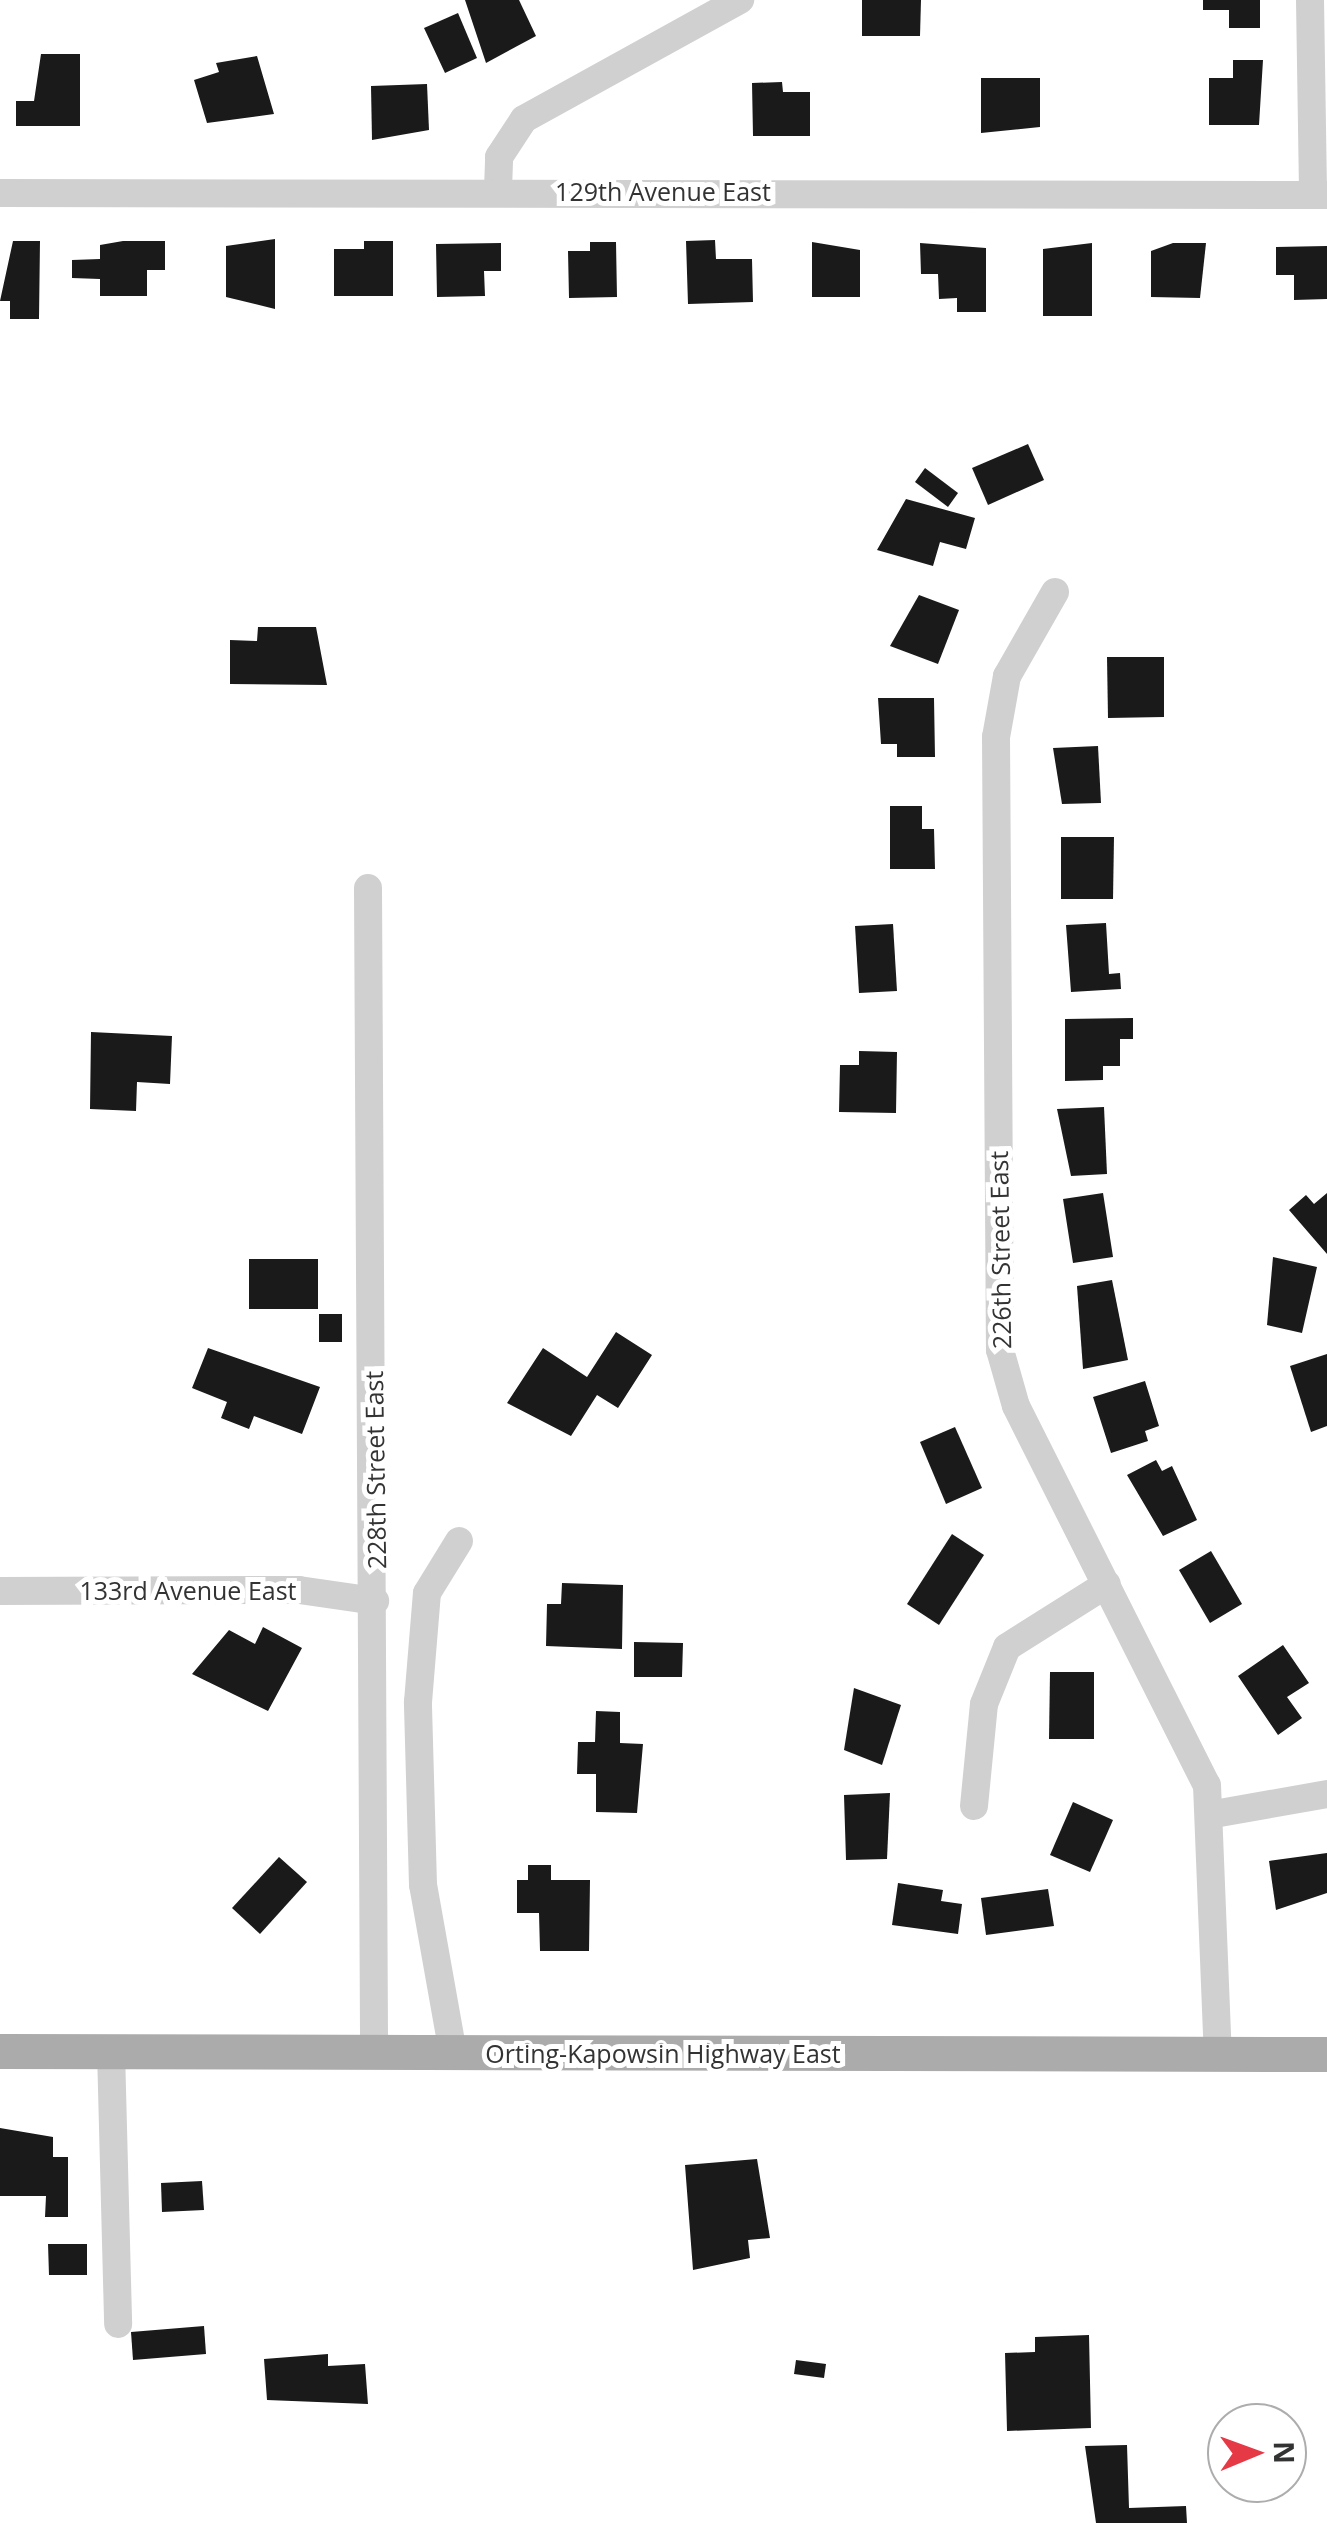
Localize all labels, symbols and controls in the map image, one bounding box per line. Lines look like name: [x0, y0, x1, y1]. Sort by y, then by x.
street label: 129th Avenue East: [555, 176, 771, 206]
street label: 226th Street East: [983, 1150, 1017, 1350]
street label: 228th Street East: [358, 1370, 392, 1570]
street label: 133rd Avenue East: [79, 1575, 297, 1605]
street label: Orting-Kapowsin Highway East: [485, 2038, 841, 2068]
north arrow: [1207, 2403, 1307, 2503]
text: N: [1266, 2441, 1304, 2464]

